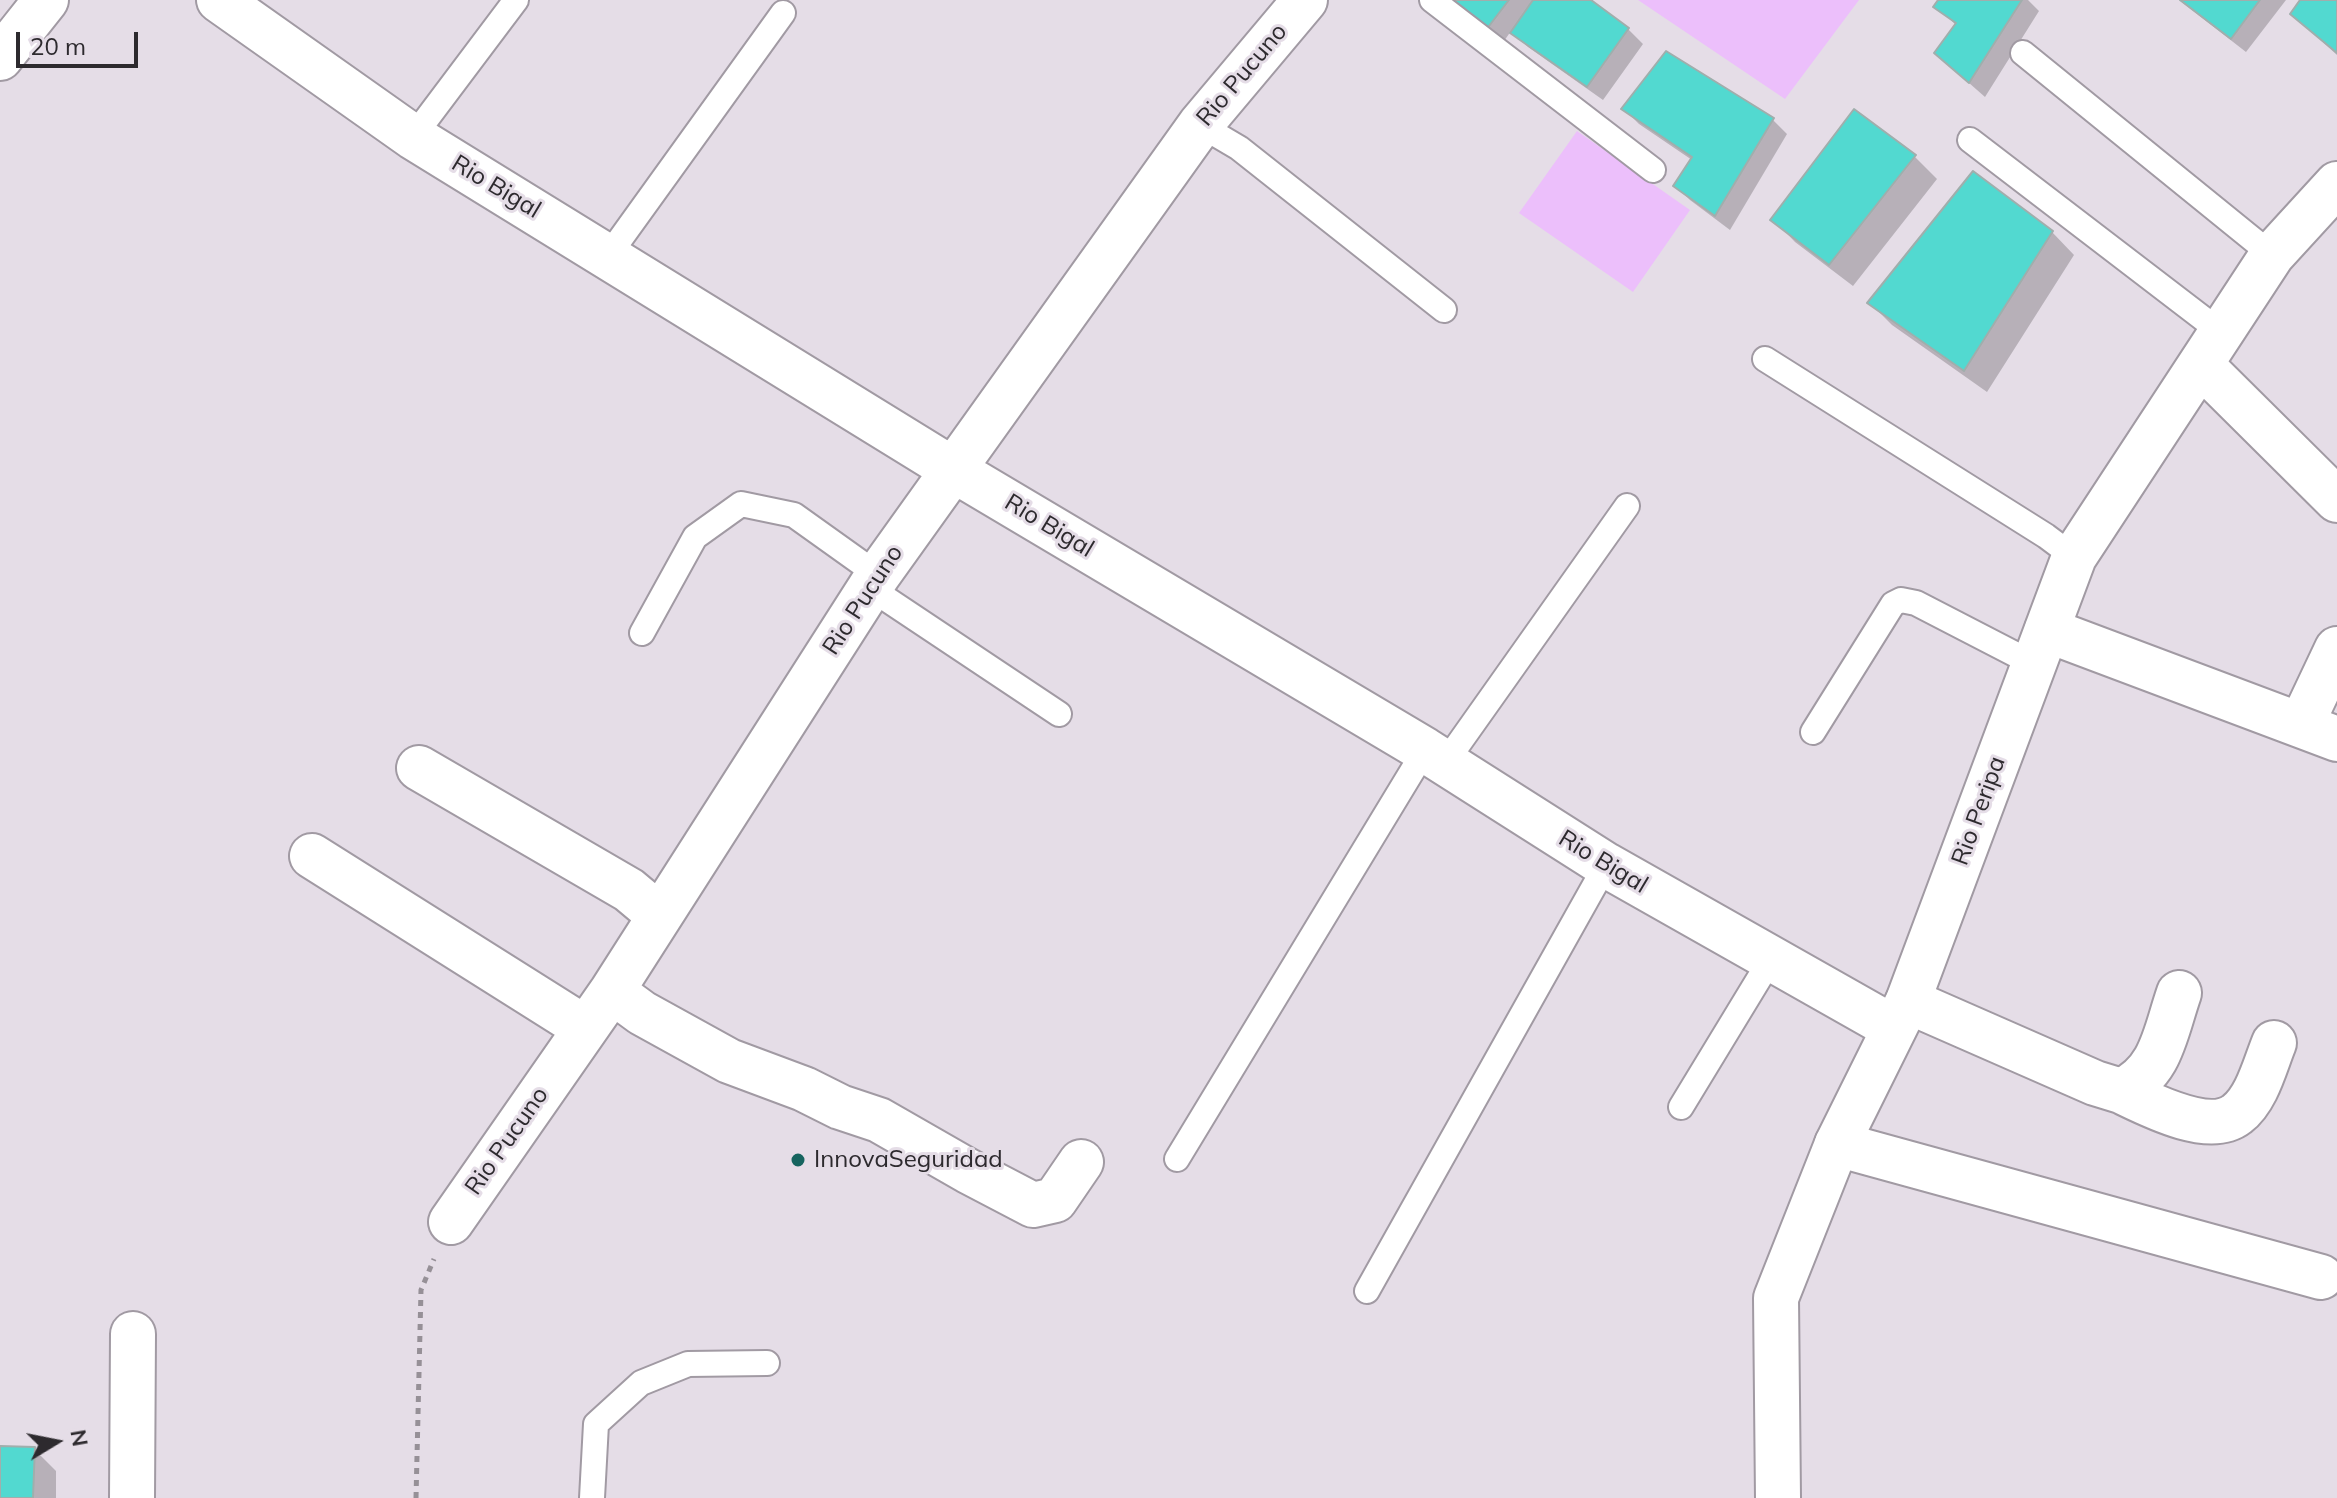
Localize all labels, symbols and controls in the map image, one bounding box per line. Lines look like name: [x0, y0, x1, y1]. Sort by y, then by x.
scale bar: [20, 16, 142, 66]
street label: Rio Pucuno: [1191, 18, 1293, 132]
text: 20 m: [30, 31, 86, 61]
street label: Rio Bigal: [446, 149, 546, 225]
street label: Rio Bigal: [999, 488, 1099, 564]
street label: Rio Pucuno: [817, 540, 909, 660]
street label: Rio Peripa: [1946, 753, 2012, 869]
street label: Rio Bigal: [1553, 824, 1653, 900]
street label: Rio Pucuno: [459, 1082, 555, 1200]
place label: InnovaSeguridad: [814, 1146, 1003, 1174]
marker: InnovaSeguridad: [789, 1151, 807, 1169]
north arrow: [16, 1402, 96, 1482]
text: N: [64, 1427, 95, 1448]

